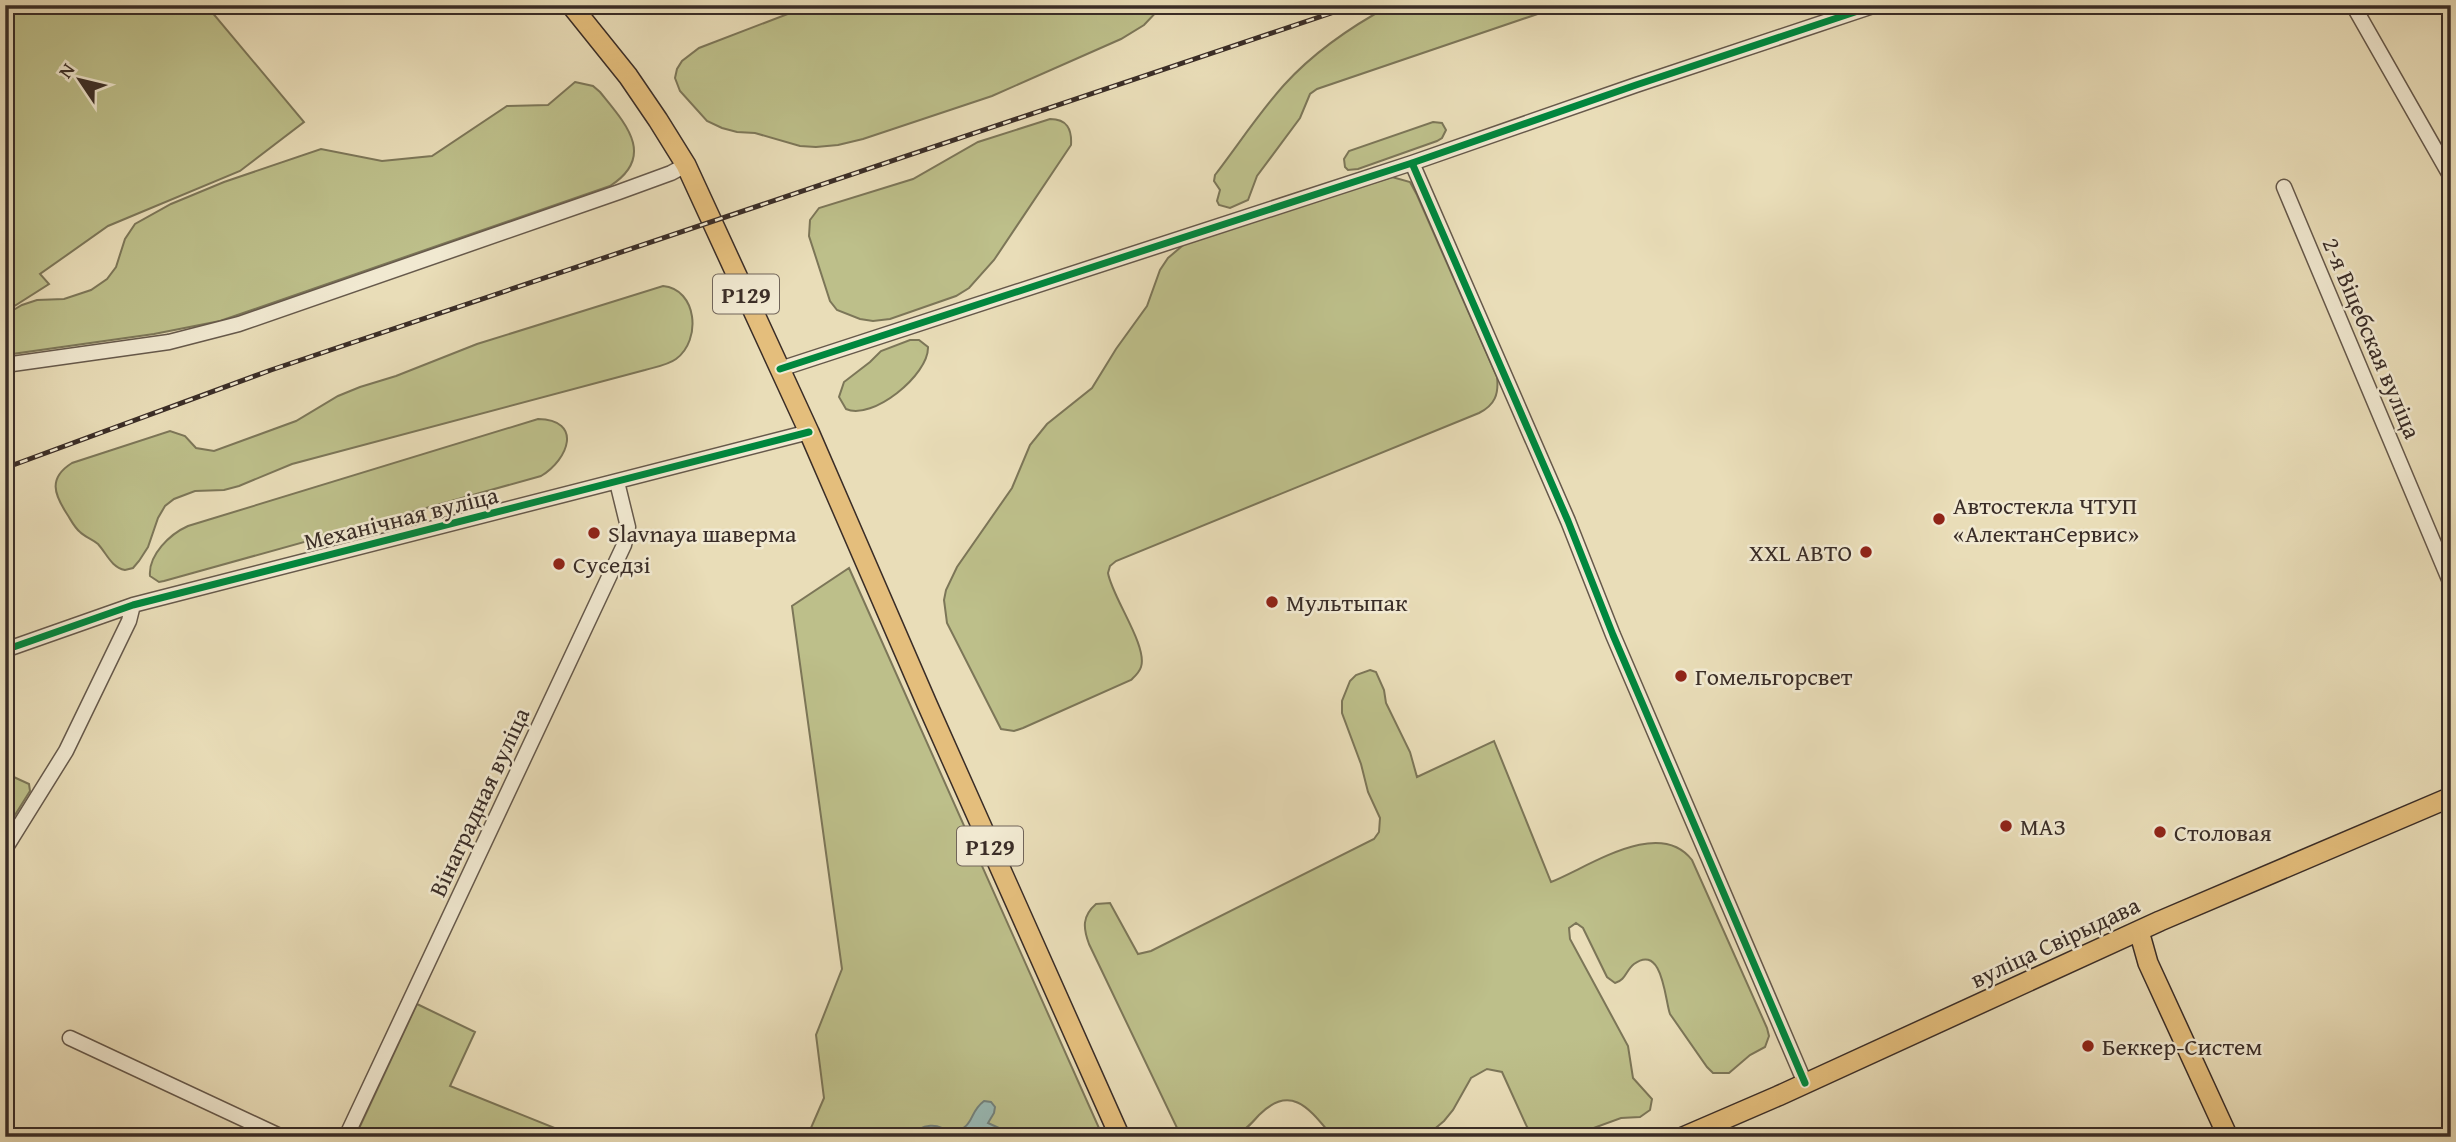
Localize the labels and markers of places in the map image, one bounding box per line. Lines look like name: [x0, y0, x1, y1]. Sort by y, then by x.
place label: Автостекла ЧТУП «АлектанСервис»: [1953, 488, 2139, 551]
marker: Автостекла ЧТУП «АлектанСервис»: [1931, 511, 1947, 527]
place label: Slavnaya шаверма: [608, 516, 797, 551]
marker: Slavnaya шаверма: [586, 525, 602, 541]
place label: XXL АВТО: [1749, 535, 1852, 570]
marker: XXL АВТО: [1858, 544, 1874, 560]
place label: Суседзі: [573, 547, 651, 582]
marker: Суседзі: [551, 556, 567, 572]
place label: Мультыпак: [1286, 585, 1408, 620]
marker: Мультыпак: [1264, 594, 1280, 610]
place label: Гомельгорсвет: [1695, 659, 1853, 694]
marker: Гомельгорсвет: [1673, 668, 1689, 684]
place label: МАЗ: [2020, 809, 2066, 844]
place label: Столовая: [2174, 815, 2272, 850]
marker: МАЗ: [1998, 818, 2014, 834]
marker: Столовая: [2152, 824, 2168, 840]
place label: Беккер-Систем: [2102, 1029, 2262, 1064]
marker: Беккер-Систем: [2080, 1038, 2096, 1054]

